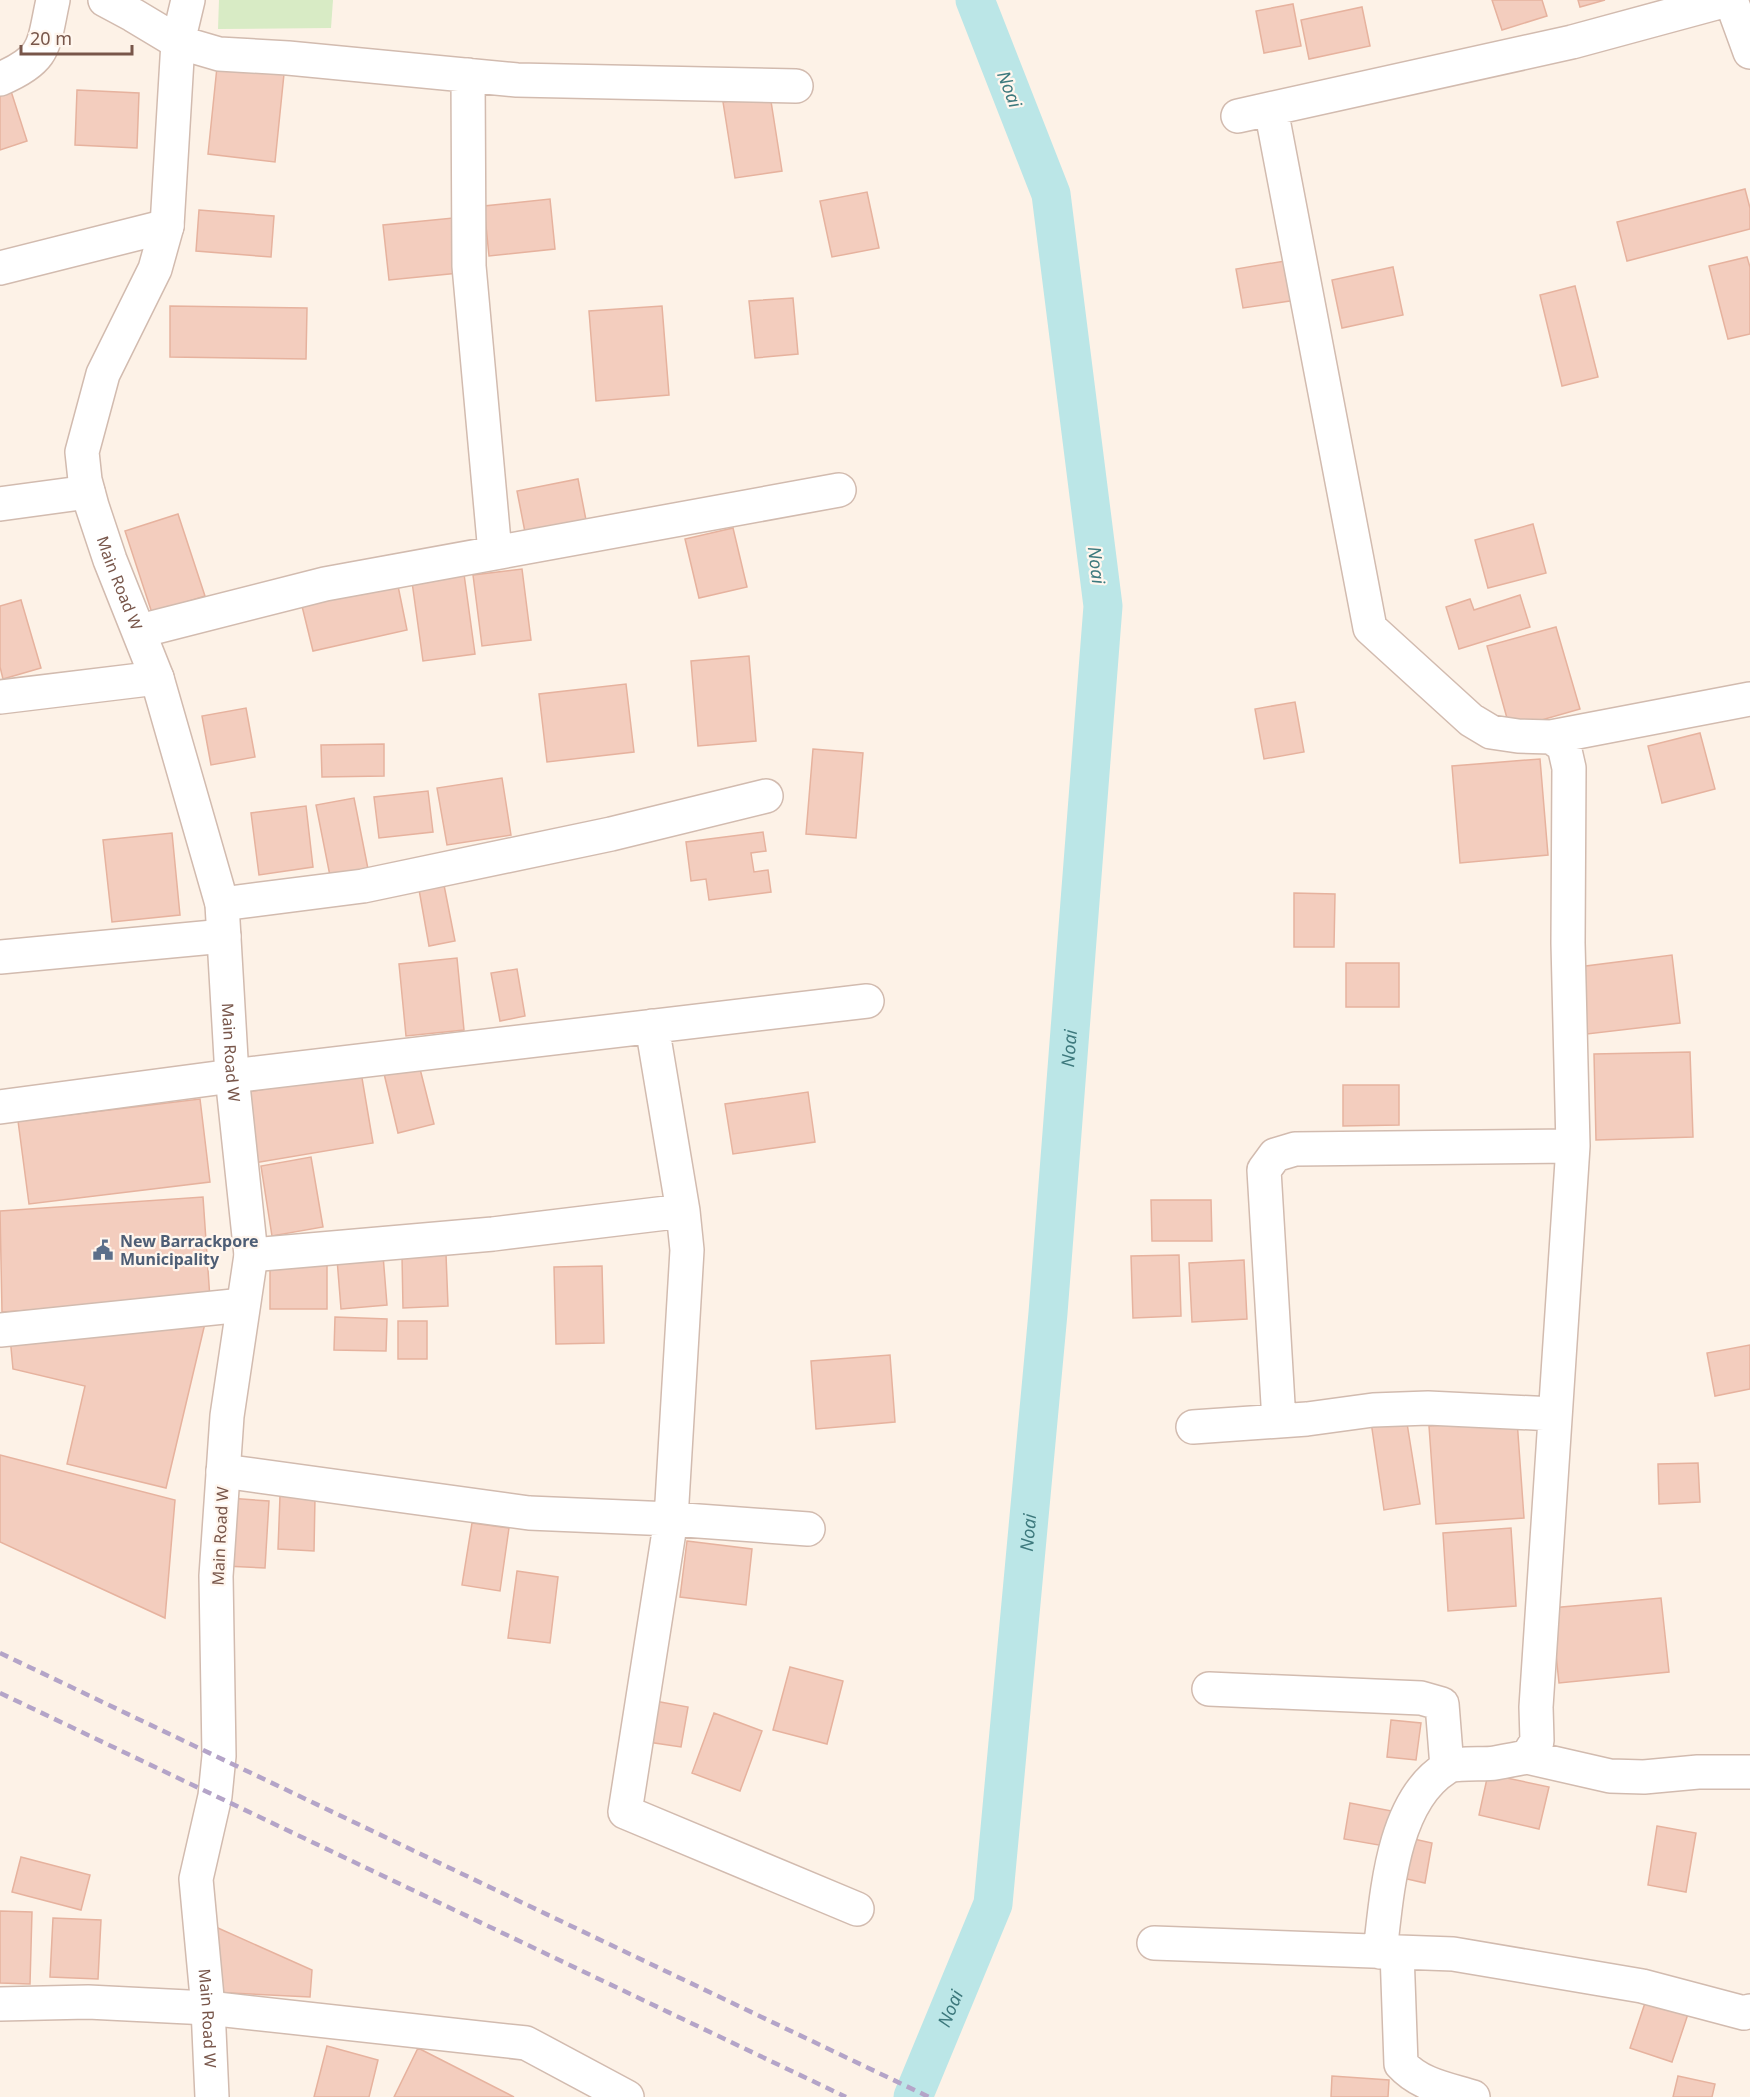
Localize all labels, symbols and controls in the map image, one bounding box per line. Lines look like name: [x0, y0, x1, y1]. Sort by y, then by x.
scale bar: [21, 18, 132, 56]
text: 20 m: [30, 26, 72, 50]
water label: Noai: [992, 67, 1028, 111]
street label: Main Road W: [92, 533, 148, 633]
water label: Noai: [1083, 545, 1111, 586]
street label: Main Road W: [217, 1002, 246, 1103]
water label: Noai: [1055, 1028, 1082, 1068]
place label: New Barrackpore Municipality: [120, 1230, 259, 1270]
public building icon: New Barrackpore Municipality: [91, 1238, 115, 1262]
street label: Main Road W: [206, 1486, 234, 1586]
water label: Noai: [1014, 1512, 1041, 1552]
street label: Main Road W: [193, 1968, 222, 2068]
water label: Noai: [931, 1986, 968, 2030]

